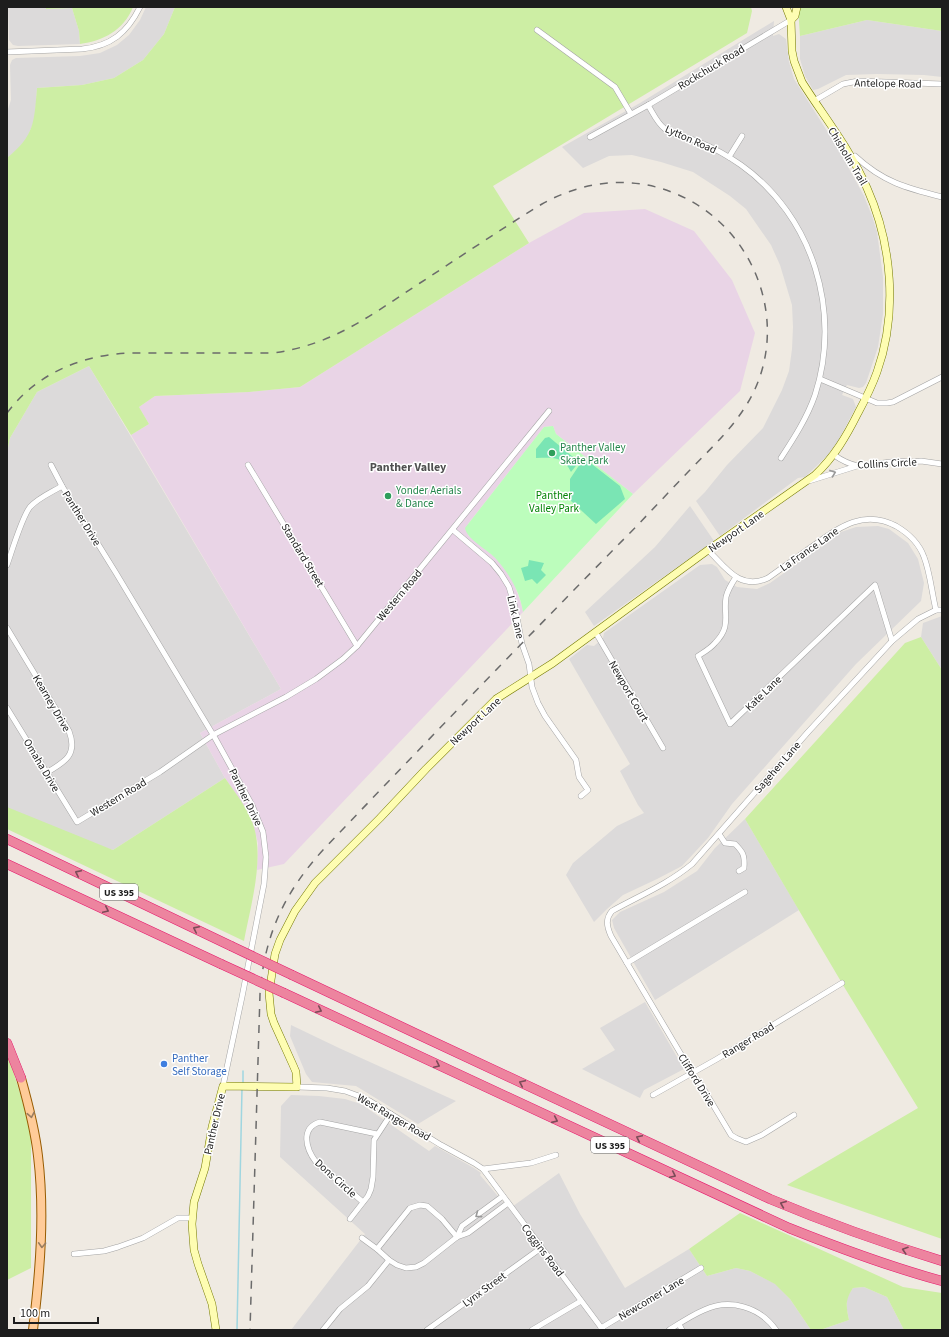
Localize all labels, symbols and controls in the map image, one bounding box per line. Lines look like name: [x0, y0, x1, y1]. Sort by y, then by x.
street label: Rockchuck Road: [675, 42, 748, 93]
street label: Antelope Road: [854, 75, 922, 92]
street label: Lytton Road: [663, 121, 719, 157]
street label: Chisholm Trail: [824, 124, 871, 188]
place label: Panther Valley Skate Park: [560, 440, 626, 468]
marker: Panther Valley Skate Park: [547, 448, 557, 458]
street label: Collins Circle: [857, 454, 918, 473]
district label: Panther Valley: [370, 459, 447, 476]
one-way arrow: [829, 470, 836, 478]
place label: Yonder Aerials & Dance: [395, 483, 462, 511]
street label: Panther Drive: [59, 488, 105, 549]
park label: Panther Valley Park: [529, 488, 580, 516]
marker: Yonder Aerials & Dance: [383, 491, 393, 501]
street label: Newport Lane: [705, 506, 768, 556]
street label: Standard Street: [278, 521, 328, 590]
street label: La France Lane: [777, 523, 842, 575]
street label: Western Road: [373, 566, 425, 624]
street label: Link Lane: [503, 594, 528, 641]
street label: Newport Court: [605, 658, 652, 725]
street label: Kearney Drive: [29, 672, 74, 735]
street label: Kate Lane: [742, 672, 785, 715]
street label: Newport Lane: [447, 693, 505, 749]
street label: Omaha Drive: [20, 736, 64, 795]
street label: Sagehen Lane: [751, 738, 804, 797]
street label: Panther Drive: [225, 766, 266, 829]
street label: Western Road: [87, 775, 149, 820]
one-way arrow: [75, 870, 83, 878]
road number: US 395: [100, 884, 138, 900]
one-way arrow: [101, 905, 109, 913]
one-way arrow: [192, 926, 200, 934]
one-way arrow: [315, 1005, 322, 1013]
street label: Ranger Road: [719, 1019, 777, 1062]
place label: Panther Self Storage: [172, 1051, 227, 1079]
street label: Clifford Drive: [674, 1051, 719, 1110]
marker: Panther Self Storage: [159, 1059, 169, 1069]
one-way arrow: [433, 1060, 440, 1068]
one-way arrow: [518, 1080, 526, 1088]
street label: West Ranger Road: [354, 1090, 433, 1145]
street label: Panther Drive: [200, 1092, 229, 1156]
one-way arrow: [26, 1112, 34, 1119]
one-way arrow: [550, 1115, 558, 1123]
one-way arrow: [636, 1135, 644, 1143]
road number: US 395: [591, 1137, 629, 1153]
street label: Dons Circle: [311, 1156, 360, 1202]
one-way arrow: [668, 1170, 676, 1178]
one-way arrow: [779, 1201, 786, 1209]
one-way arrow: [475, 1210, 482, 1217]
street label: Coggins Road: [518, 1221, 567, 1280]
one-way arrow: [37, 1242, 46, 1248]
one-way arrow: [901, 1246, 908, 1255]
street label: Lynx Street: [459, 1268, 509, 1310]
street label: Newcomer Lane: [616, 1273, 687, 1324]
scale bar: [14, 1299, 98, 1325]
text: 100 m: [20, 1305, 50, 1322]

